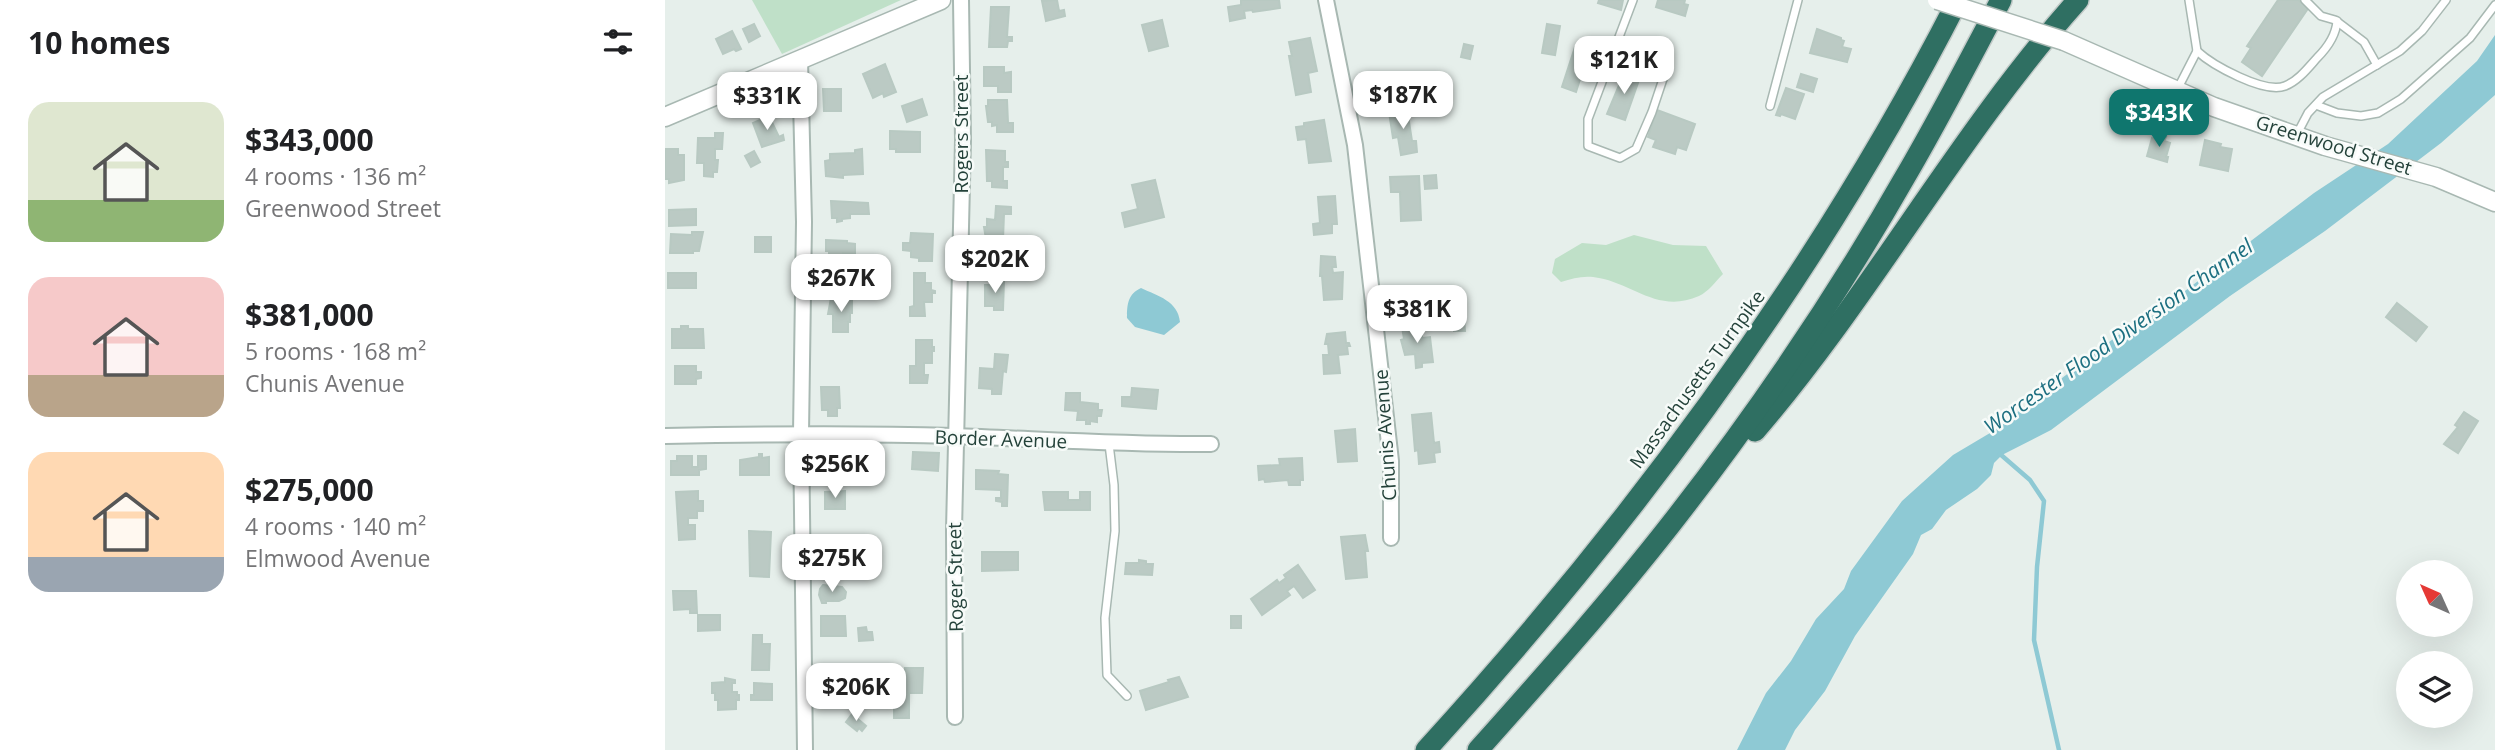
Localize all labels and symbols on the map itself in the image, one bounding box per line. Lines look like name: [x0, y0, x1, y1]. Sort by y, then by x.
pin: $121K: [1575, 36, 1673, 96]
pin: $331K: [718, 72, 816, 132]
pin: $187K: [1354, 72, 1452, 131]
street label: Rogers Street: [948, 74, 974, 193]
pin: $343K: [2110, 90, 2208, 149]
street label: Greenwood Street: [2253, 109, 2415, 181]
water label: Worcester Flood Diversion Channel: [1978, 232, 2259, 440]
pin: $202K: [946, 236, 1044, 295]
pin: $267K: [792, 254, 890, 314]
street label: Massachusetts Turnpike: [1623, 285, 1771, 473]
pin: $381K: [1368, 286, 1466, 345]
street label: Chunis Avenue: [1367, 368, 1403, 502]
street label: Border Avenue: [934, 424, 1068, 454]
pin: $256K: [786, 440, 884, 500]
street label: Roger Street: [941, 522, 969, 632]
pin: $275K: [783, 534, 881, 594]
north arrow: [2396, 560, 2473, 637]
pin: $206K: [807, 664, 905, 723]

